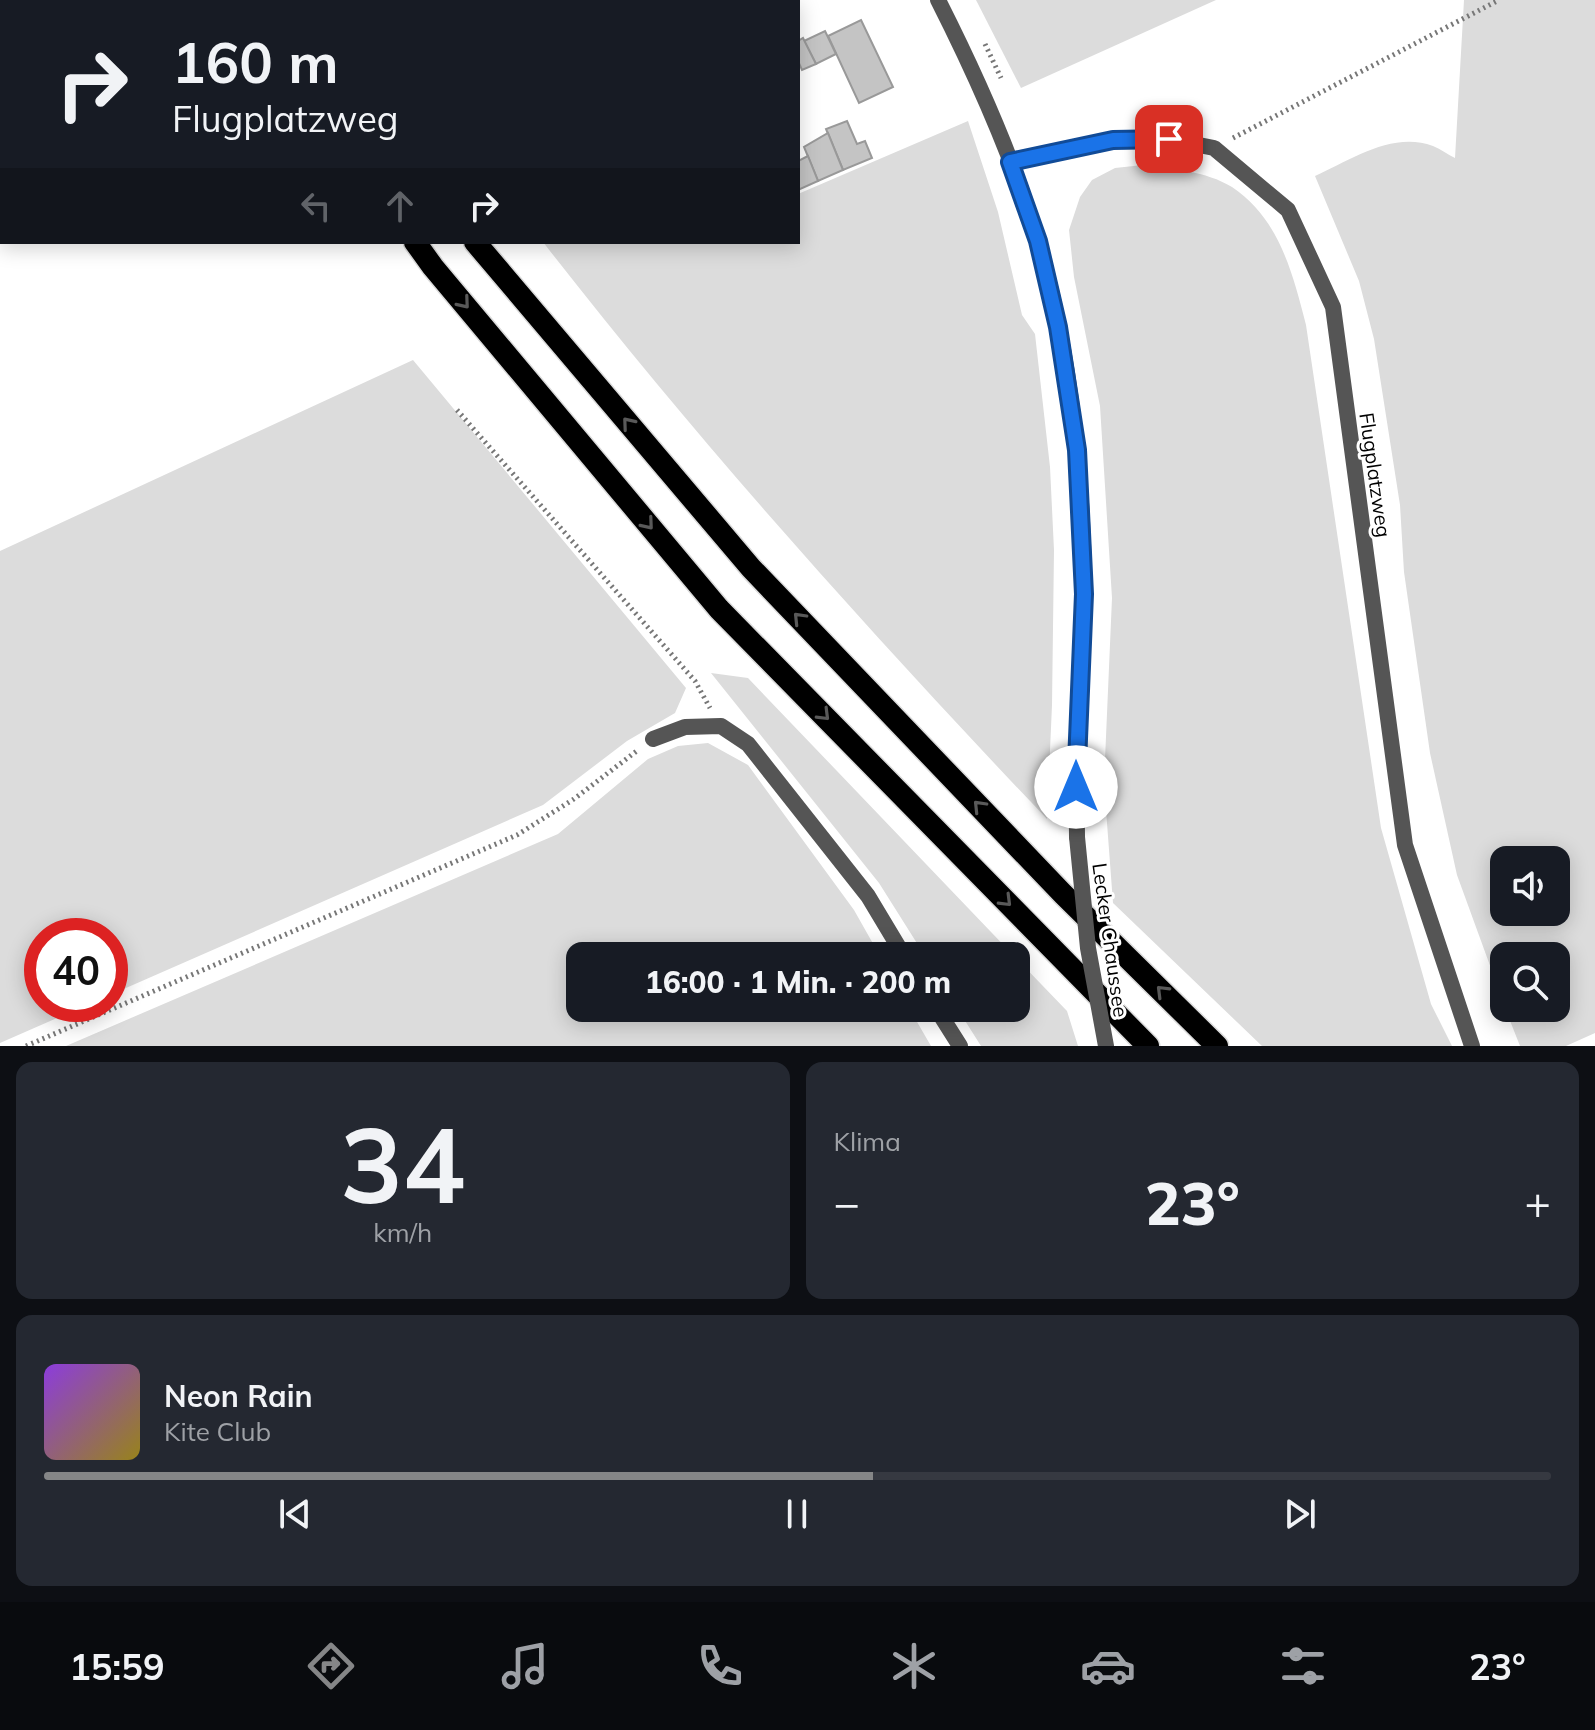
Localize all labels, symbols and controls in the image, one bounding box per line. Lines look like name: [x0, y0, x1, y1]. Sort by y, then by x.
text: 160 m: [172, 27, 339, 97]
icon: right: [40, 32, 144, 136]
text: Flugplatzweg: [172, 96, 398, 141]
pin: [1135, 105, 1203, 173]
icon: arrive: [1147, 117, 1191, 161]
icon: left: [294, 184, 338, 228]
icon: ahead: [378, 184, 422, 228]
icon: right: [462, 184, 506, 228]
one-way arrow: [454, 294, 469, 309]
street label: Flugplatzweg: [1354, 411, 1397, 539]
one-way arrow: [623, 417, 638, 432]
one-way arrow: [638, 515, 653, 529]
one-way arrow: [794, 613, 809, 627]
one-way arrow: [815, 706, 829, 720]
position arrow: [1034, 745, 1118, 829]
one-way arrow: [974, 801, 988, 815]
map controls: [1490, 846, 1570, 1022]
button: sound: [1490, 846, 1570, 926]
street label: Lecker Chaussee: [1087, 861, 1134, 1019]
one-way arrow: [997, 892, 1012, 906]
speed limit sign: 40: [24, 918, 128, 1022]
button: search: [1490, 942, 1570, 1022]
text: 16:00 · 1 Min. · 200 m: [645, 963, 951, 1001]
one-way arrow: [1156, 986, 1171, 1000]
text: 34: [340, 1098, 465, 1229]
text: Klima: [834, 1125, 901, 1158]
text: 23°: [1145, 1165, 1240, 1240]
text: −: [834, 1175, 860, 1230]
text: +: [1525, 1175, 1551, 1230]
text: km/h: [373, 1216, 432, 1249]
text: Neon Rain: [164, 1377, 313, 1415]
text: Kite Club: [164, 1415, 271, 1448]
icon: previous: [273, 1492, 317, 1536]
icon: pause: [775, 1492, 819, 1536]
icon: next: [1278, 1492, 1322, 1536]
icon: directions: [303, 1638, 359, 1694]
icon: music: [497, 1638, 553, 1694]
icon: phone: [692, 1638, 748, 1694]
icon: climate: [886, 1638, 942, 1694]
icon: car: [1080, 1638, 1136, 1694]
icon: filters: [1275, 1638, 1331, 1694]
text: 15:59: [69, 1644, 165, 1689]
text: 23°: [1469, 1644, 1526, 1689]

